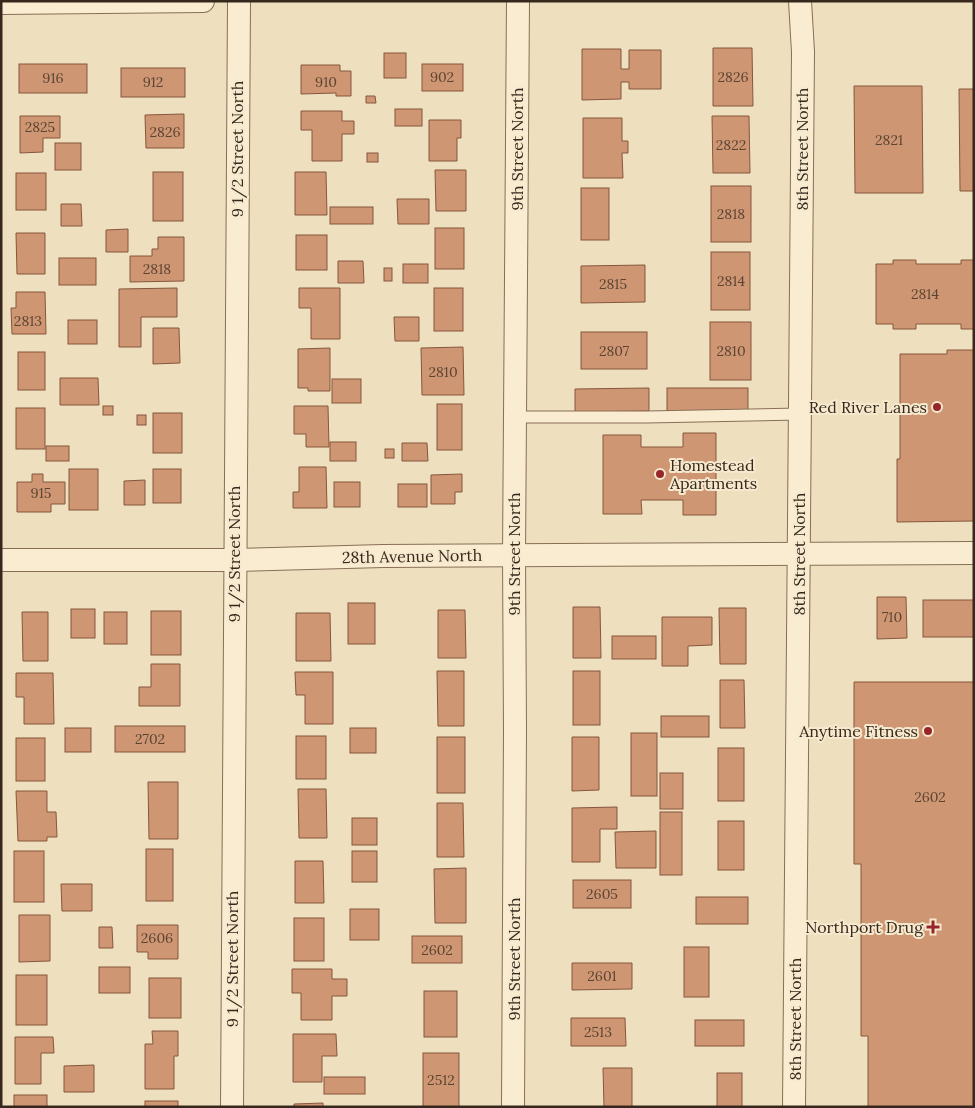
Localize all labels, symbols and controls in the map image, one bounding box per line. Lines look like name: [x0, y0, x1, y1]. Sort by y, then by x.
house number: 902: [430, 68, 454, 86]
house number: 2826: [718, 68, 749, 86]
house number: 916: [42, 69, 64, 87]
house number: 912: [143, 73, 163, 91]
house number: 910: [315, 73, 337, 91]
street label: 9 1/2 Street North: [227, 80, 248, 217]
street label: 9th Street North: [507, 87, 527, 211]
street label: 8th Street North: [792, 87, 812, 210]
house number: 2825: [25, 118, 55, 136]
house number: 2826: [150, 123, 181, 141]
house number: 2821: [875, 131, 903, 149]
house number: 2822: [716, 136, 746, 154]
house number: 2818: [717, 205, 745, 223]
house number: 2818: [143, 260, 171, 278]
house number: 2814: [717, 272, 745, 290]
house number: 2815: [599, 275, 627, 293]
house number: 2814: [911, 285, 939, 303]
house number: 2813: [14, 312, 42, 330]
house number: 2807: [599, 342, 630, 360]
house number: 2810: [716, 342, 746, 360]
house number: 2810: [428, 363, 458, 381]
place label: Red River Lanes: [809, 397, 927, 417]
marker: Red River Lanes: [931, 401, 943, 413]
place label: Homestead Apartments: [669, 455, 757, 493]
marker: Homestead Apartments: [654, 468, 666, 480]
house number: 915: [31, 484, 51, 502]
street label: 9 1/2 Street North: [224, 485, 245, 622]
street label: 9th Street North: [504, 492, 524, 616]
street label: 8th Street North: [789, 492, 809, 615]
street label: 28th Avenue North: [342, 545, 483, 567]
house number: 710: [882, 608, 902, 626]
place label: Anytime Fitness: [798, 721, 918, 741]
marker: Anytime Fitness: [922, 725, 934, 737]
house number: 2702: [135, 730, 165, 748]
house number: 2602: [914, 788, 946, 806]
house number: 2605: [586, 885, 618, 903]
street label: 9 1/2 Street North: [222, 890, 243, 1027]
street label: 9th Street North: [504, 897, 524, 1021]
place label: Northport Drug: [805, 917, 924, 937]
marker: Northport Drug: [927, 921, 939, 933]
house number: 2606: [141, 929, 173, 947]
house number: 2602: [421, 941, 453, 959]
street label: 8th Street North: [785, 957, 805, 1080]
house number: 2601: [587, 967, 617, 985]
house number: 2513: [584, 1023, 612, 1041]
house number: 2512: [427, 1071, 455, 1089]

